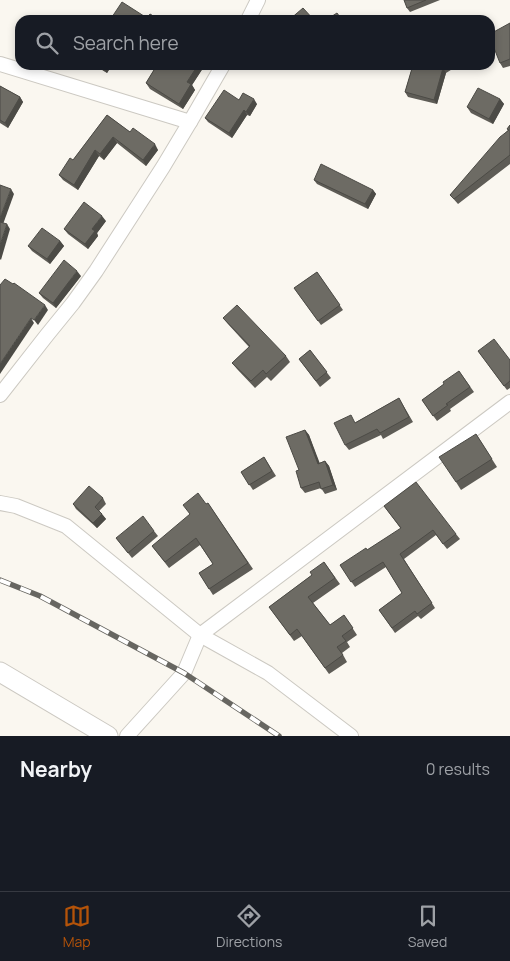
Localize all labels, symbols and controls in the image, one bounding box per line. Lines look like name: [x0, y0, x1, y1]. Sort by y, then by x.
search box: [15, 15, 495, 70]
icon: search: [33, 29, 61, 57]
text: Search here: [73, 30, 179, 56]
text: Nearby: [20, 755, 92, 783]
text: 0 results: [426, 758, 490, 780]
tab: Map: [63, 902, 91, 951]
tab: Directions: [216, 902, 282, 951]
tab: Saved: [408, 902, 447, 951]

